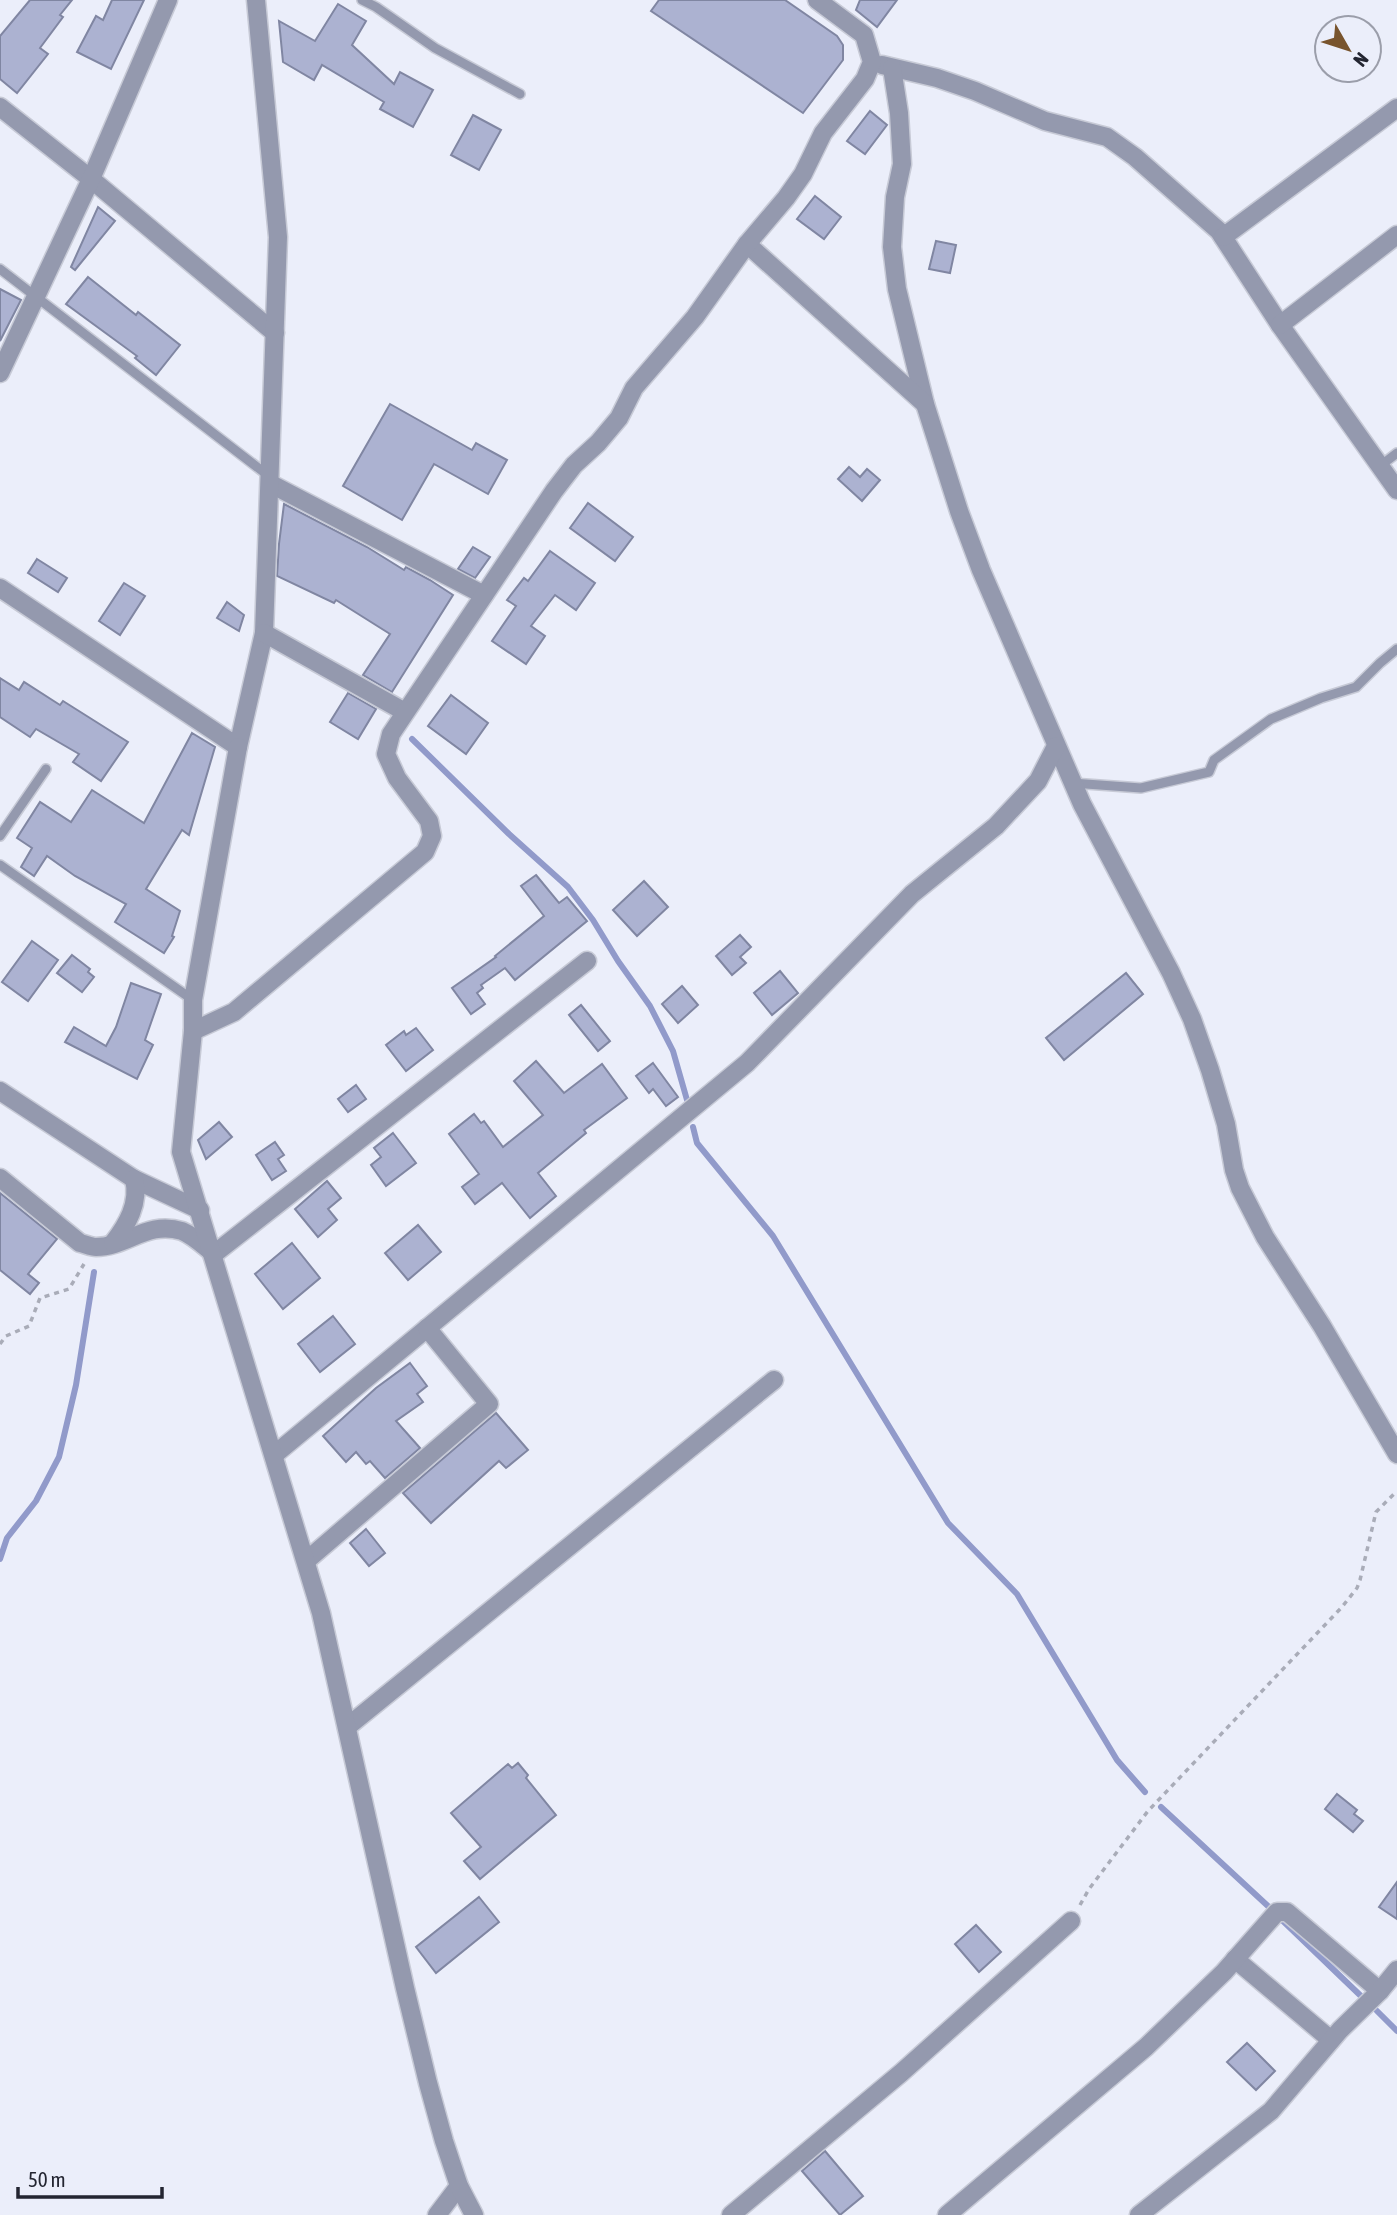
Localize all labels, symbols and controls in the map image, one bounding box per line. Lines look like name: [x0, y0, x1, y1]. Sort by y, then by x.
north arrow: [1313, 14, 1383, 84]
text: N: [1349, 48, 1373, 71]
scale bar: [18, 2156, 161, 2200]
text: 50 m: [28, 2167, 66, 2191]

